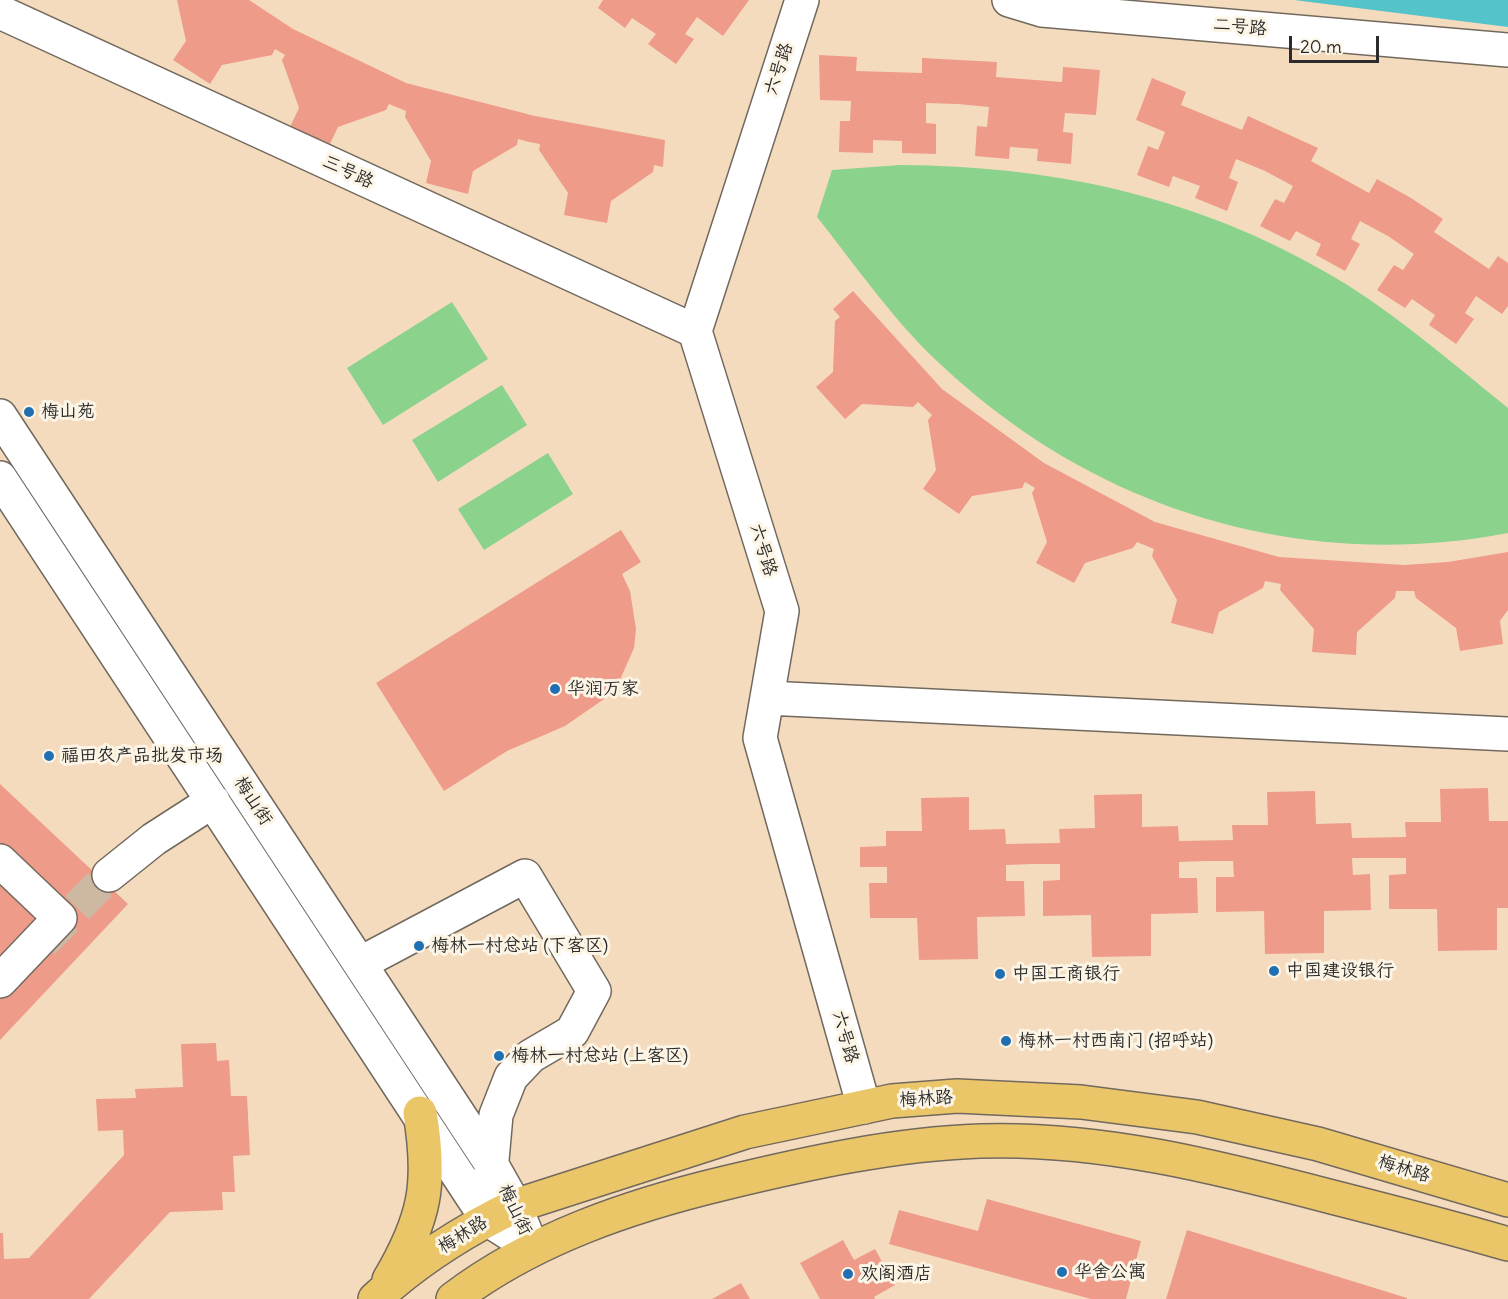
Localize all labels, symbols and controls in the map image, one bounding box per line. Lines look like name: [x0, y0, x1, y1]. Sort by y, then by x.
street label: 二号路: [1212, 14, 1268, 40]
scale bar: [1292, 24, 1382, 62]
text: 20 m: [1300, 35, 1342, 58]
street label: 六号路: [760, 40, 798, 98]
street label: 三号路: [319, 151, 377, 193]
place label: 梅山苑: [41, 401, 95, 423]
marker: 梅山苑: [22, 405, 36, 419]
street label: 六号路: [745, 521, 781, 579]
place label: 华润万家: [567, 678, 639, 700]
marker: 华润万家: [548, 682, 562, 696]
place label: 福田农产品批发市场: [61, 745, 223, 767]
marker: 福田农产品批发市场: [42, 749, 56, 763]
street label: 梅山街: [229, 772, 277, 830]
place label: 梅林一村总站 (下客区): [431, 935, 608, 957]
marker: 梅林一村总站 (下客区): [412, 939, 426, 953]
place label: 中国建设银行: [1286, 960, 1394, 982]
place label: 中国工商银行: [1012, 963, 1120, 985]
marker: 中国建设银行: [1267, 964, 1281, 978]
marker: 中国工商银行: [993, 967, 1007, 981]
street label: 六号路: [827, 1008, 863, 1066]
place label: 梅林一村西南门 (招呼站): [1018, 1030, 1213, 1052]
marker: 梅林一村西南门 (招呼站): [999, 1034, 1013, 1048]
place label: 梅林一村总站 (上客区): [511, 1045, 688, 1067]
marker: 梅林一村总站 (上客区): [492, 1049, 506, 1063]
street label: 梅林路: [898, 1086, 954, 1112]
street label: 梅林路: [1375, 1151, 1433, 1187]
street label: 梅山街: [493, 1181, 537, 1239]
street label: 梅林路: [434, 1212, 492, 1258]
place label: 华舍公寓: [1074, 1261, 1146, 1283]
place label: 欢阁酒店: [860, 1263, 932, 1285]
marker: 华舍公寓: [1055, 1265, 1069, 1279]
marker: 欢阁酒店: [841, 1267, 855, 1281]

